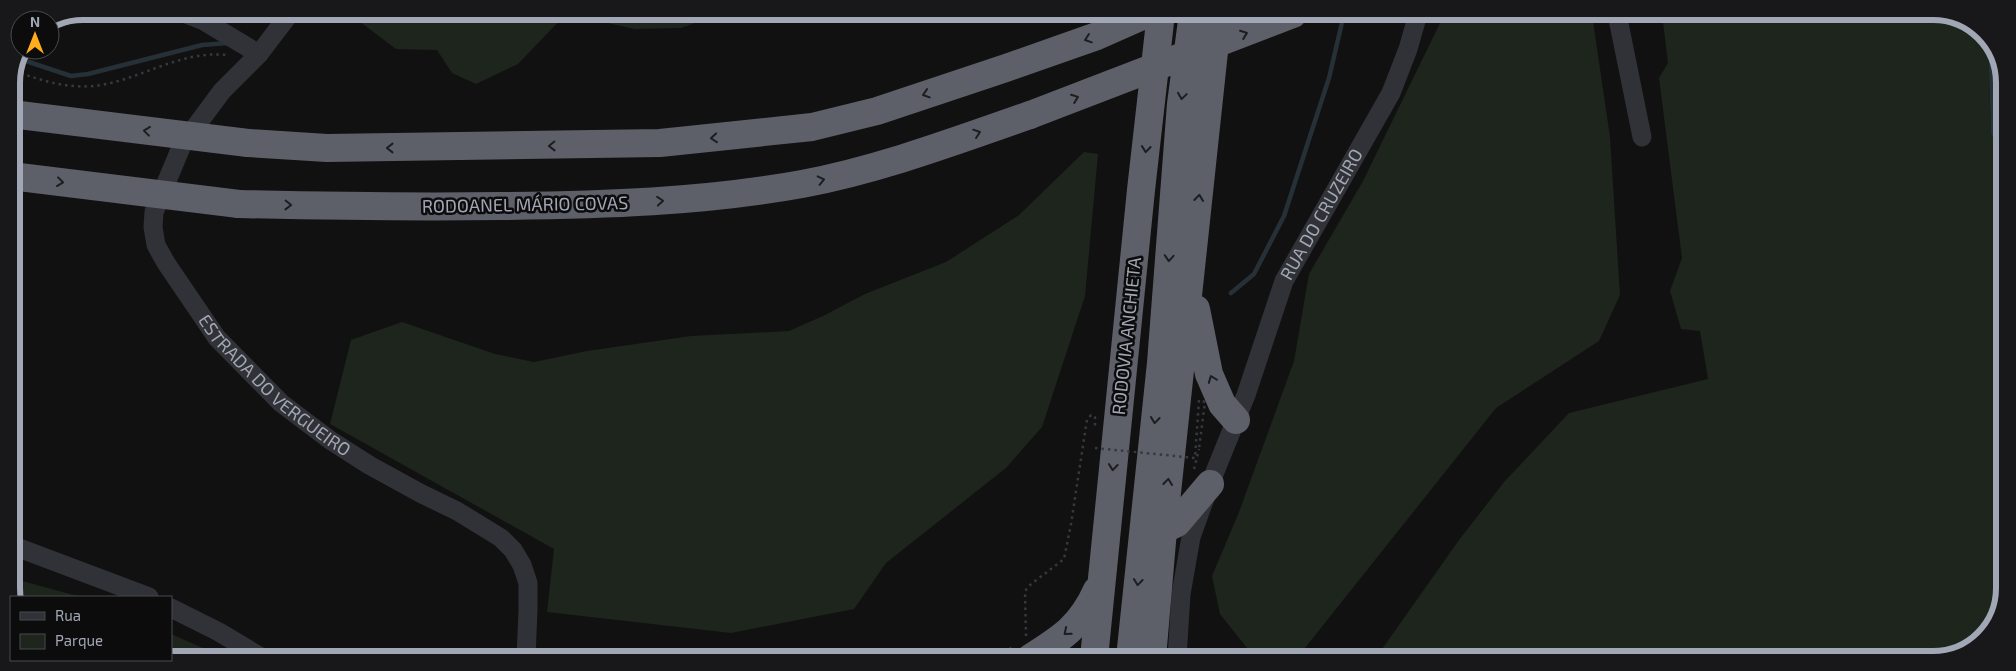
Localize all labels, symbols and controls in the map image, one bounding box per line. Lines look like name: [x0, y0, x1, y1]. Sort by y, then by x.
north arrow: [10, 10, 60, 60]
text: N: [30, 13, 40, 30]
one-way arrow: [1239, 30, 1247, 40]
one-way arrow: [1085, 33, 1093, 43]
one-way arrow: [922, 89, 931, 99]
one-way arrow: [1177, 93, 1188, 101]
one-way arrow: [1070, 94, 1079, 104]
one-way arrow: [143, 126, 151, 137]
one-way arrow: [972, 129, 981, 139]
one-way arrow: [710, 132, 718, 143]
one-way arrow: [548, 141, 556, 151]
one-way arrow: [386, 143, 394, 153]
one-way arrow: [1141, 145, 1152, 153]
street label: RUA DO CRUZEIRO: [1275, 145, 1367, 283]
one-way arrow: [817, 175, 826, 186]
one-way arrow: [56, 176, 64, 187]
street label: RODOANEL MÁRIO COVAS: [422, 191, 628, 217]
one-way arrow: [1193, 194, 1204, 202]
one-way arrow: [657, 195, 665, 206]
one-way arrow: [284, 200, 292, 210]
street label: RODOVIA ANCHIETA: [1107, 255, 1145, 416]
one-way arrow: [1163, 255, 1174, 263]
street label: ESTRADA DO VERGUEIRO: [194, 310, 355, 460]
one-way arrow: [1207, 375, 1218, 384]
one-way arrow: [1150, 417, 1161, 425]
one-way arrow: [1108, 463, 1119, 471]
one-way arrow: [1162, 477, 1173, 485]
one-way arrow: [1133, 578, 1144, 586]
legend: [10, 596, 172, 661]
text: Rua: [55, 606, 81, 624]
one-way arrow: [1064, 627, 1073, 636]
text: Parque: [55, 631, 103, 649]

